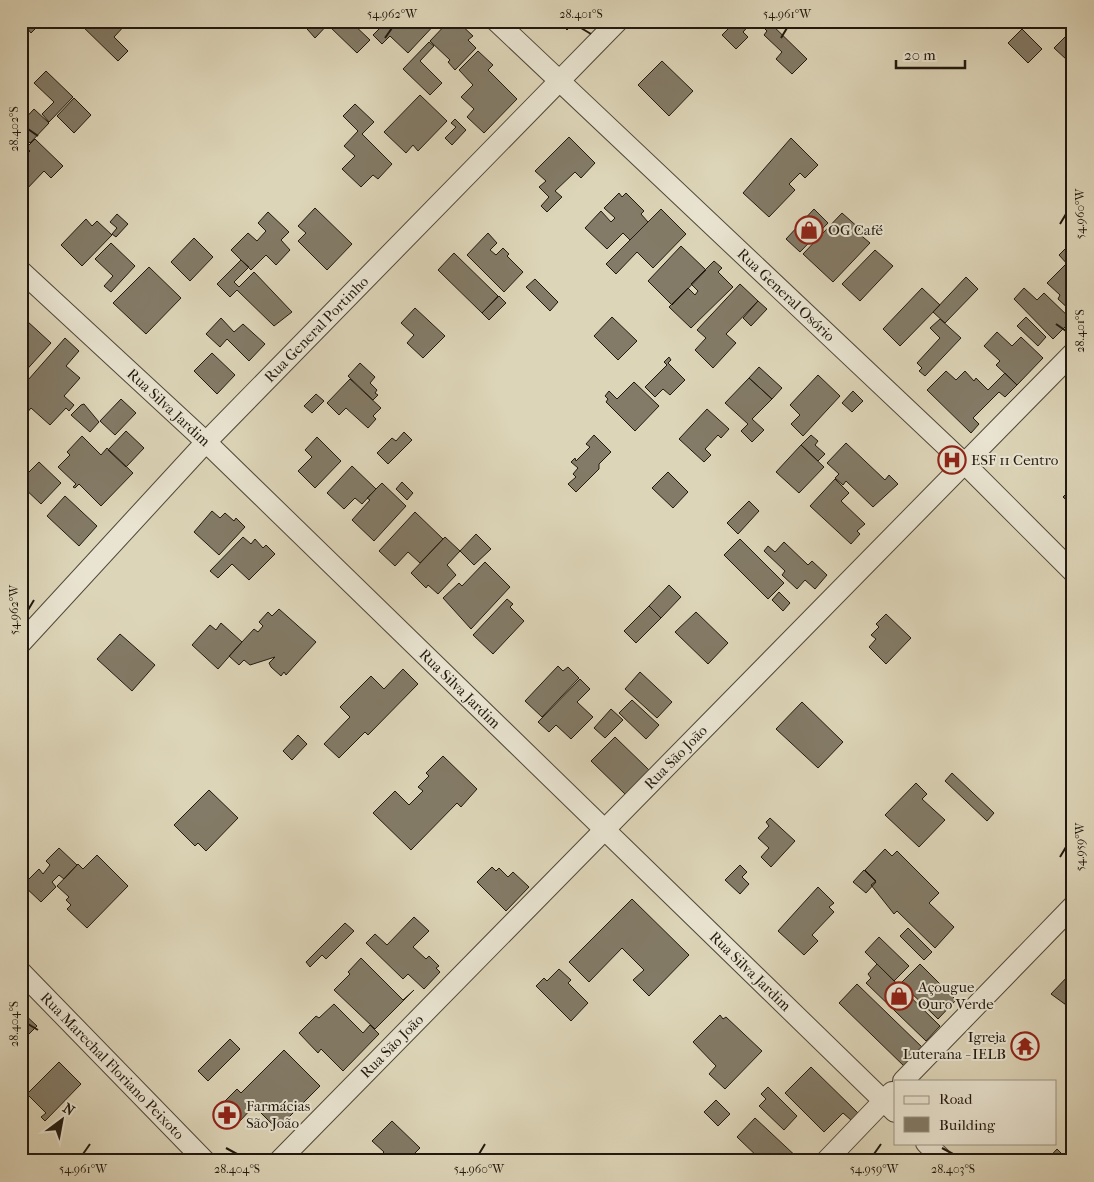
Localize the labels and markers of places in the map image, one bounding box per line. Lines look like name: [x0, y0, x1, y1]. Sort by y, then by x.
shop icon: OG Café: [794, 215, 824, 245]
place label: OG Café: [828, 221, 883, 239]
hospital icon: ESF 11 Centro: [937, 445, 967, 475]
place label: ESF 11 Centro: [971, 451, 1059, 469]
place label: Açougue Ouro Verde: [917, 978, 994, 1013]
shop icon: Açougue Ouro Verde: [884, 981, 914, 1011]
place label: Igreja Luterana - IELB: [903, 1028, 1007, 1063]
temple icon: Igreja Luterana - IELB: [1010, 1031, 1040, 1061]
place label: Farmácias São João: [246, 1097, 311, 1132]
pharmacy icon: Farmácias São João: [212, 1100, 242, 1130]

